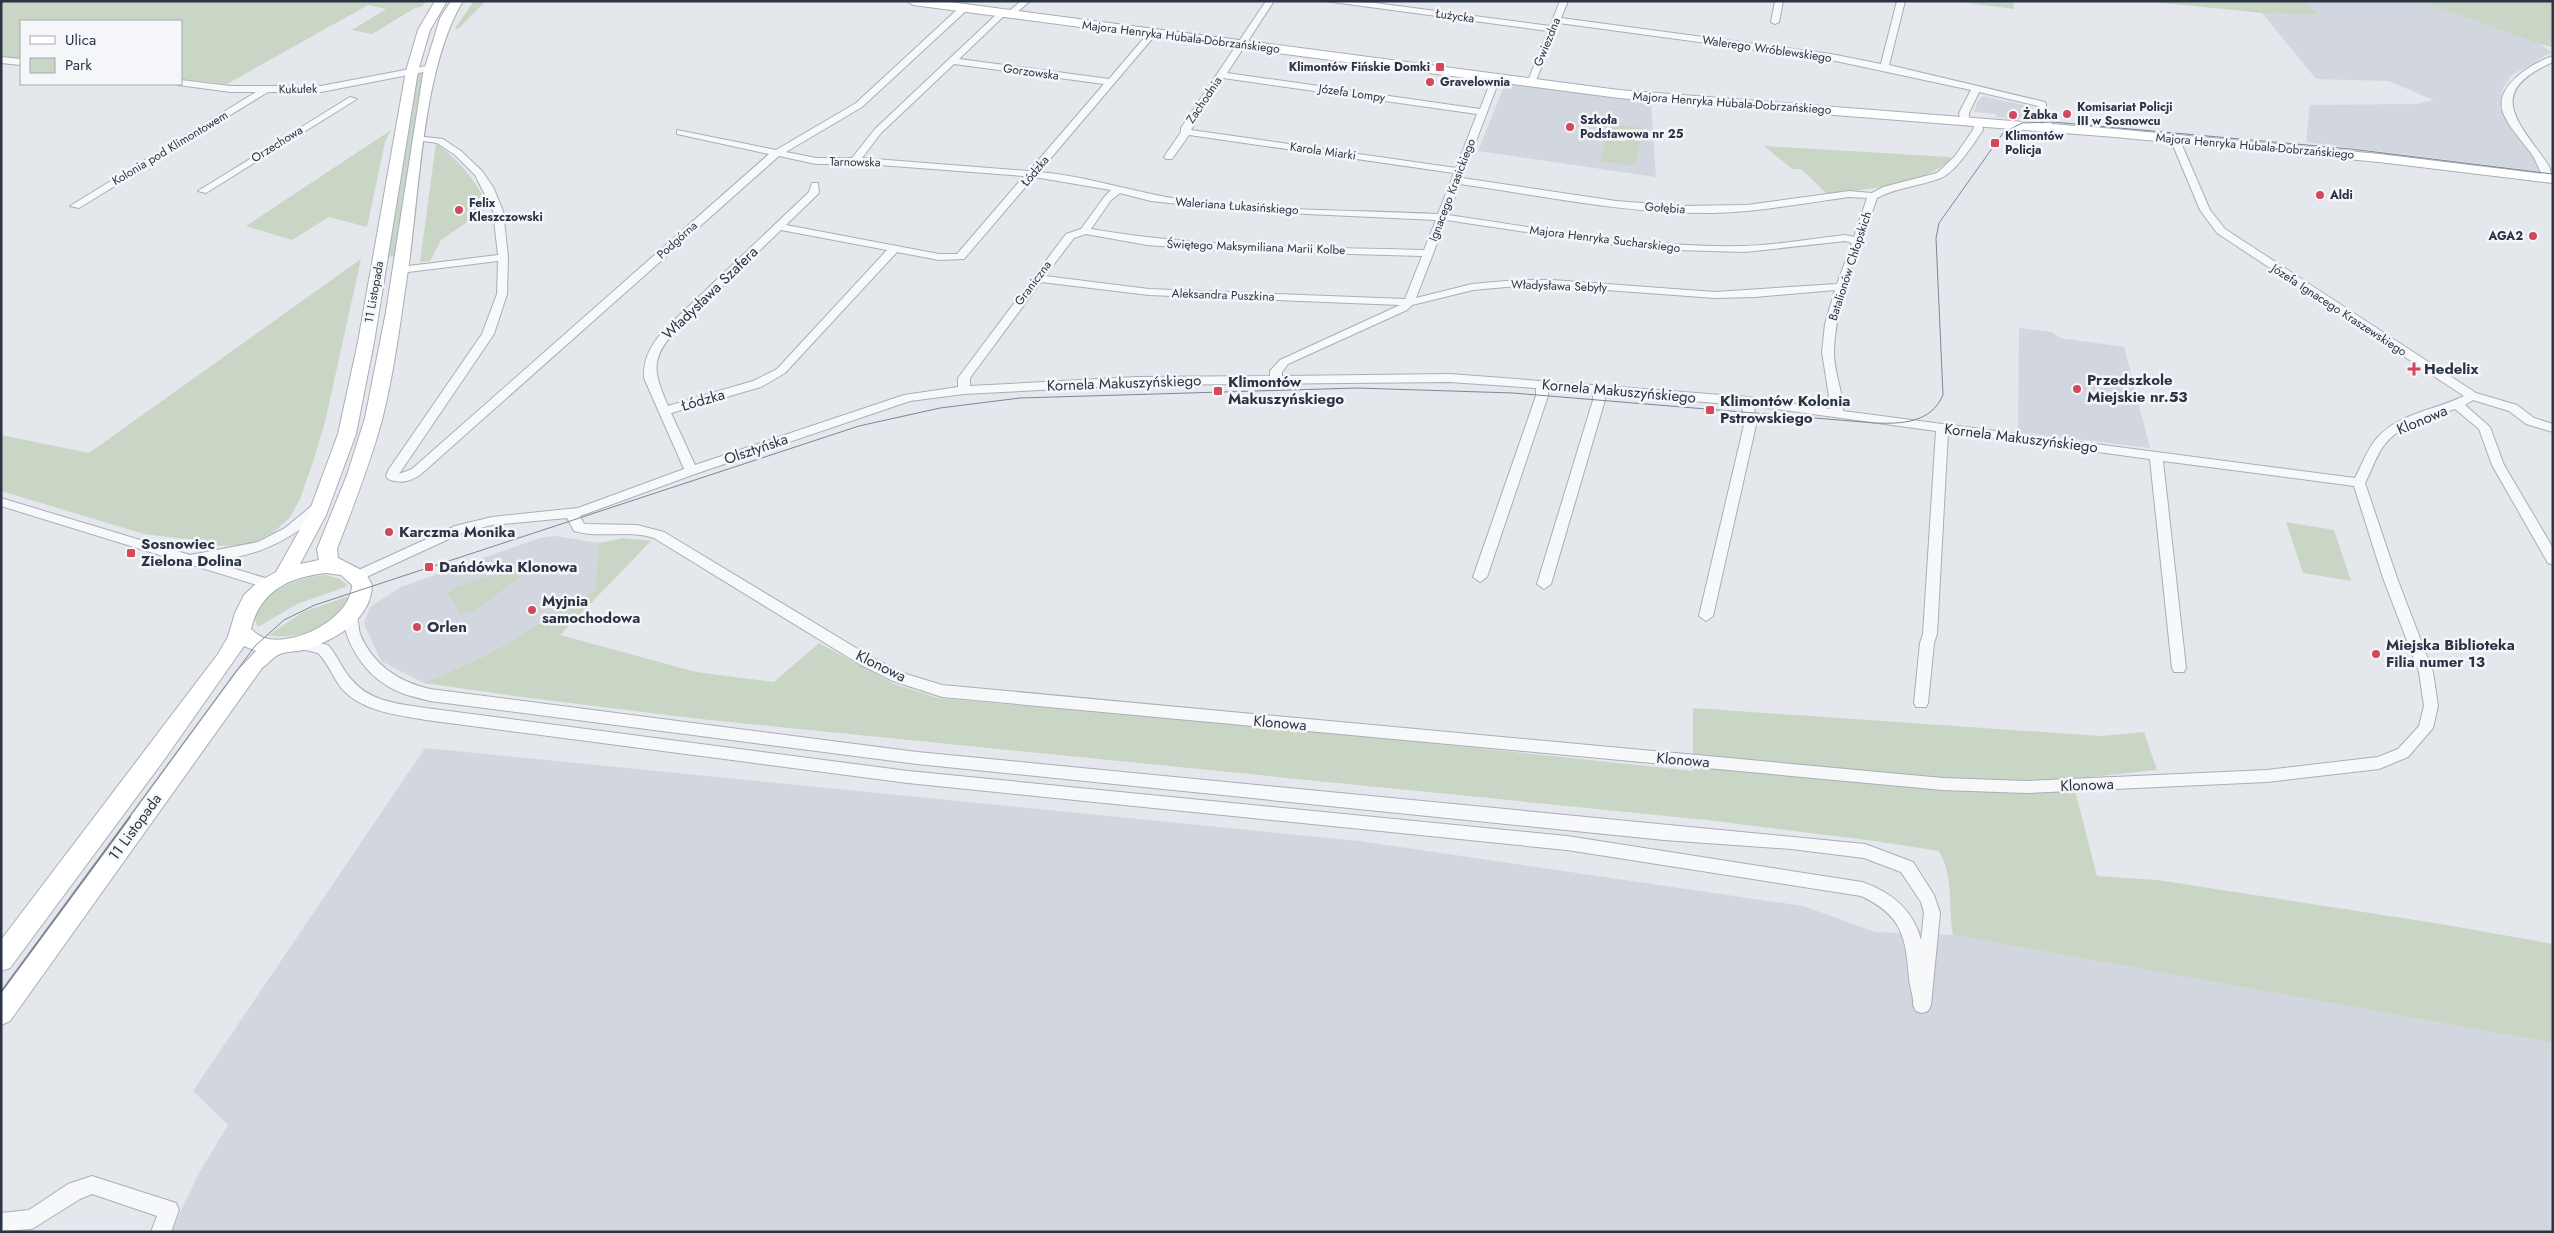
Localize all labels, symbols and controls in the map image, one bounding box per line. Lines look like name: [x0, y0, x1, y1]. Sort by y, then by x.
street label: Łużycka: [1434, 4, 1476, 28]
street label: Gwiezdna: [1529, 15, 1565, 69]
street label: Majora Henryka Hubala-Dobrzańskiego: [1081, 16, 1281, 58]
legend: [20, 20, 182, 85]
text: Ulica: [65, 29, 96, 51]
street label: Walerego Wróblewskiego: [1701, 31, 1833, 67]
text: Park: [65, 54, 92, 76]
place label: Klimontów Fińskie Domki: [1289, 58, 1430, 76]
street label: Gorzowska: [1002, 59, 1060, 85]
marker: Klimontów Fińskie Domki: [1434, 61, 1446, 73]
street label: Zachodnia: [1182, 73, 1226, 127]
place label: Gravelownia: [1440, 73, 1510, 91]
marker: Gravelownia: [1424, 76, 1436, 88]
street label: Józefa Lompy: [1316, 79, 1387, 107]
street label: Kukułek: [279, 80, 318, 98]
street label: Majora Henryka Hubala-Dobrzańskiego: [1632, 87, 1832, 119]
place label: Komisariat Policji III w Sosnowcu: [2077, 98, 2173, 130]
street label: Kolonia pod Klimontowem: [109, 106, 231, 190]
place label: Żabka: [2023, 106, 2058, 124]
marker: Komisariat Policji III w Sosnowcu: [2061, 108, 2073, 120]
marker: Żabka: [2007, 109, 2019, 121]
place label: Szkoła Podstawowa nr 25: [1580, 111, 1684, 143]
street label: Orzechowa: [248, 121, 306, 167]
marker: Szkoła Podstawowa nr 25: [1564, 121, 1576, 133]
place label: Klimontów Policja: [2005, 127, 2064, 159]
street label: Majora Henryka Hubala-Dobrzańskiego: [2155, 128, 2355, 164]
street label: Ignacego Krasickiego: [1424, 135, 1480, 244]
street label: Karola Miarki: [1289, 137, 1357, 165]
marker: Klimontów Policja: [1989, 137, 2001, 149]
street label: Łódzka: [1016, 151, 1053, 191]
street label: Tarnowska: [829, 153, 881, 171]
place label: Aldi: [2329, 186, 2353, 204]
marker: Aldi: [2314, 189, 2326, 201]
street label: Waleriana Łukasińskiego: [1175, 193, 1300, 219]
place label: Felix Kleszczowski: [469, 194, 543, 226]
street label: Gołębia: [1644, 198, 1686, 218]
marker: Felix Kleszczowski: [453, 204, 465, 216]
street label: Batalionów Chłopskich: [1824, 209, 1876, 323]
street label: Podgórna: [653, 217, 701, 263]
street label: Majora Henryka Sucharskiego: [1529, 221, 1682, 257]
place label: AGA2: [2487, 227, 2523, 245]
marker: AGA2: [2527, 230, 2539, 242]
street label: Świętego Maksymiliana Marii Kolbe: [1166, 235, 1346, 259]
street label: Władysława Szafera: [657, 241, 763, 345]
street label: Graniczna: [1010, 257, 1056, 309]
street label: Józefa Ignacego Kraszewskiego: [2266, 258, 2411, 361]
street label: 11 Listopada: [360, 259, 388, 324]
street label: Władysława Sebyły: [1511, 275, 1608, 297]
street label: Aleksandra Puszkina: [1171, 284, 1275, 306]
place label: Hedelix: [2424, 358, 2478, 380]
marker: Hedelix: [2408, 363, 2420, 375]
street label: Kornela Makuszyńskiego: [1046, 369, 1202, 397]
place label: Przedszkole Miejskie nr.53: [2087, 369, 2188, 408]
place label: Klimontów Makuszyńskiego: [1228, 371, 1344, 410]
street label: Kornela Makuszyńskiego: [1541, 373, 1697, 409]
street label: Łódzka: [678, 383, 727, 417]
marker: Przedszkole Miejskie nr.53: [2071, 383, 2083, 395]
marker: Klimontów Makuszyńskiego: [1212, 385, 1224, 397]
place label: Klimontów Kolonia Pstrowskiego: [1720, 390, 1850, 429]
street label: Klonowa: [2393, 399, 2451, 441]
marker: Klimontów Kolonia Pstrowskiego: [1704, 404, 1716, 416]
street label: Kornela Makuszyńskiego: [1943, 418, 2099, 458]
street label: Olsztyńska: [721, 428, 791, 470]
place label: Karczma Monika: [399, 521, 515, 543]
marker: Karczma Monika: [383, 526, 395, 538]
place label: Sosnowiec Zielona Dolina: [141, 533, 242, 572]
marker: Sosnowiec Zielona Dolina: [125, 547, 137, 559]
place label: Dańdówka Klonowa: [439, 556, 577, 578]
marker: Dańdówka Klonowa: [423, 561, 435, 573]
place label: Myjnia samochodowa: [542, 590, 640, 629]
marker: Myjnia samochodowa: [526, 604, 538, 616]
place label: Orlen: [427, 616, 467, 638]
marker: Orlen: [411, 621, 423, 633]
place label: Miejska Biblioteka Filia numer 13: [2386, 634, 2515, 673]
street label: Klonowa: [852, 644, 910, 688]
marker: Miejska Biblioteka Filia numer 13: [2370, 648, 2382, 660]
street label: Klonowa: [1252, 710, 1308, 736]
street label: Klonowa: [1655, 747, 1711, 773]
street label: Klonowa: [2060, 773, 2114, 797]
street label: 11 Listopada: [103, 789, 167, 865]

